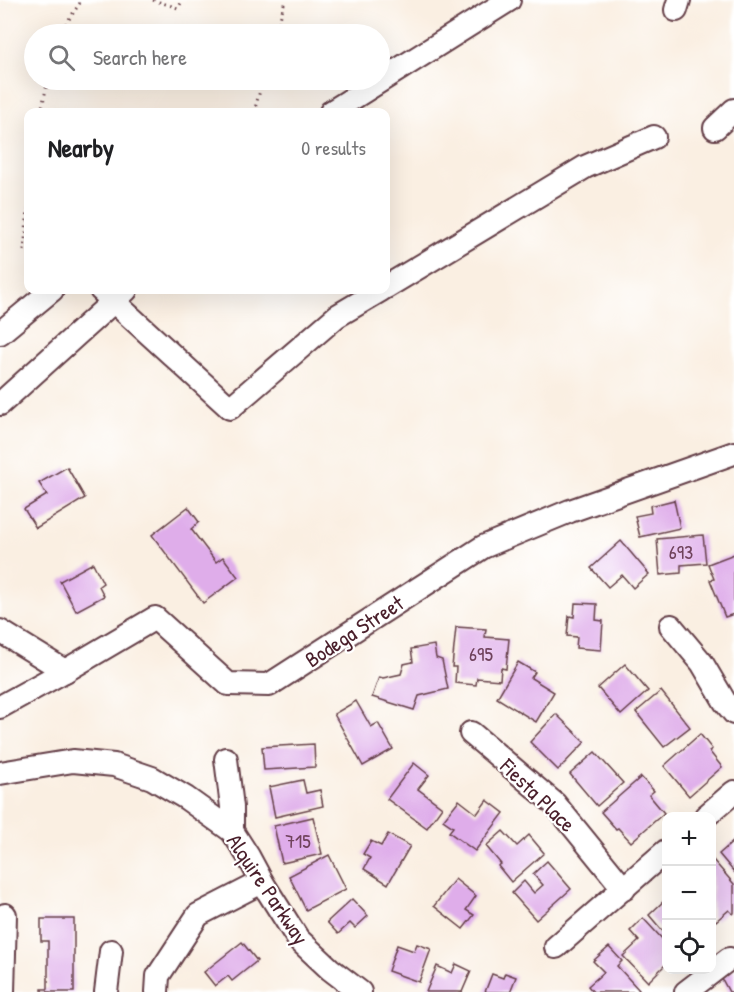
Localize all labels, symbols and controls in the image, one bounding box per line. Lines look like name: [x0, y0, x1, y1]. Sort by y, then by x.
search box: [24, 24, 390, 90]
icon: search: [45, 41, 78, 74]
text: Search here: [93, 42, 187, 72]
text: Nearby: [48, 130, 114, 165]
text: 0 results: [301, 134, 366, 161]
house number: 693: [669, 538, 693, 565]
street label: Bodega Street: [299, 588, 410, 674]
house number: 695: [469, 640, 493, 667]
street label: Fiesta Place: [493, 751, 582, 839]
map controls: [662, 812, 716, 974]
button: +: [662, 812, 716, 866]
house number: 715: [285, 827, 311, 854]
street label: Alquire Parkway: [220, 828, 316, 950]
button: −: [662, 866, 716, 920]
button: locate: [662, 920, 716, 974]

